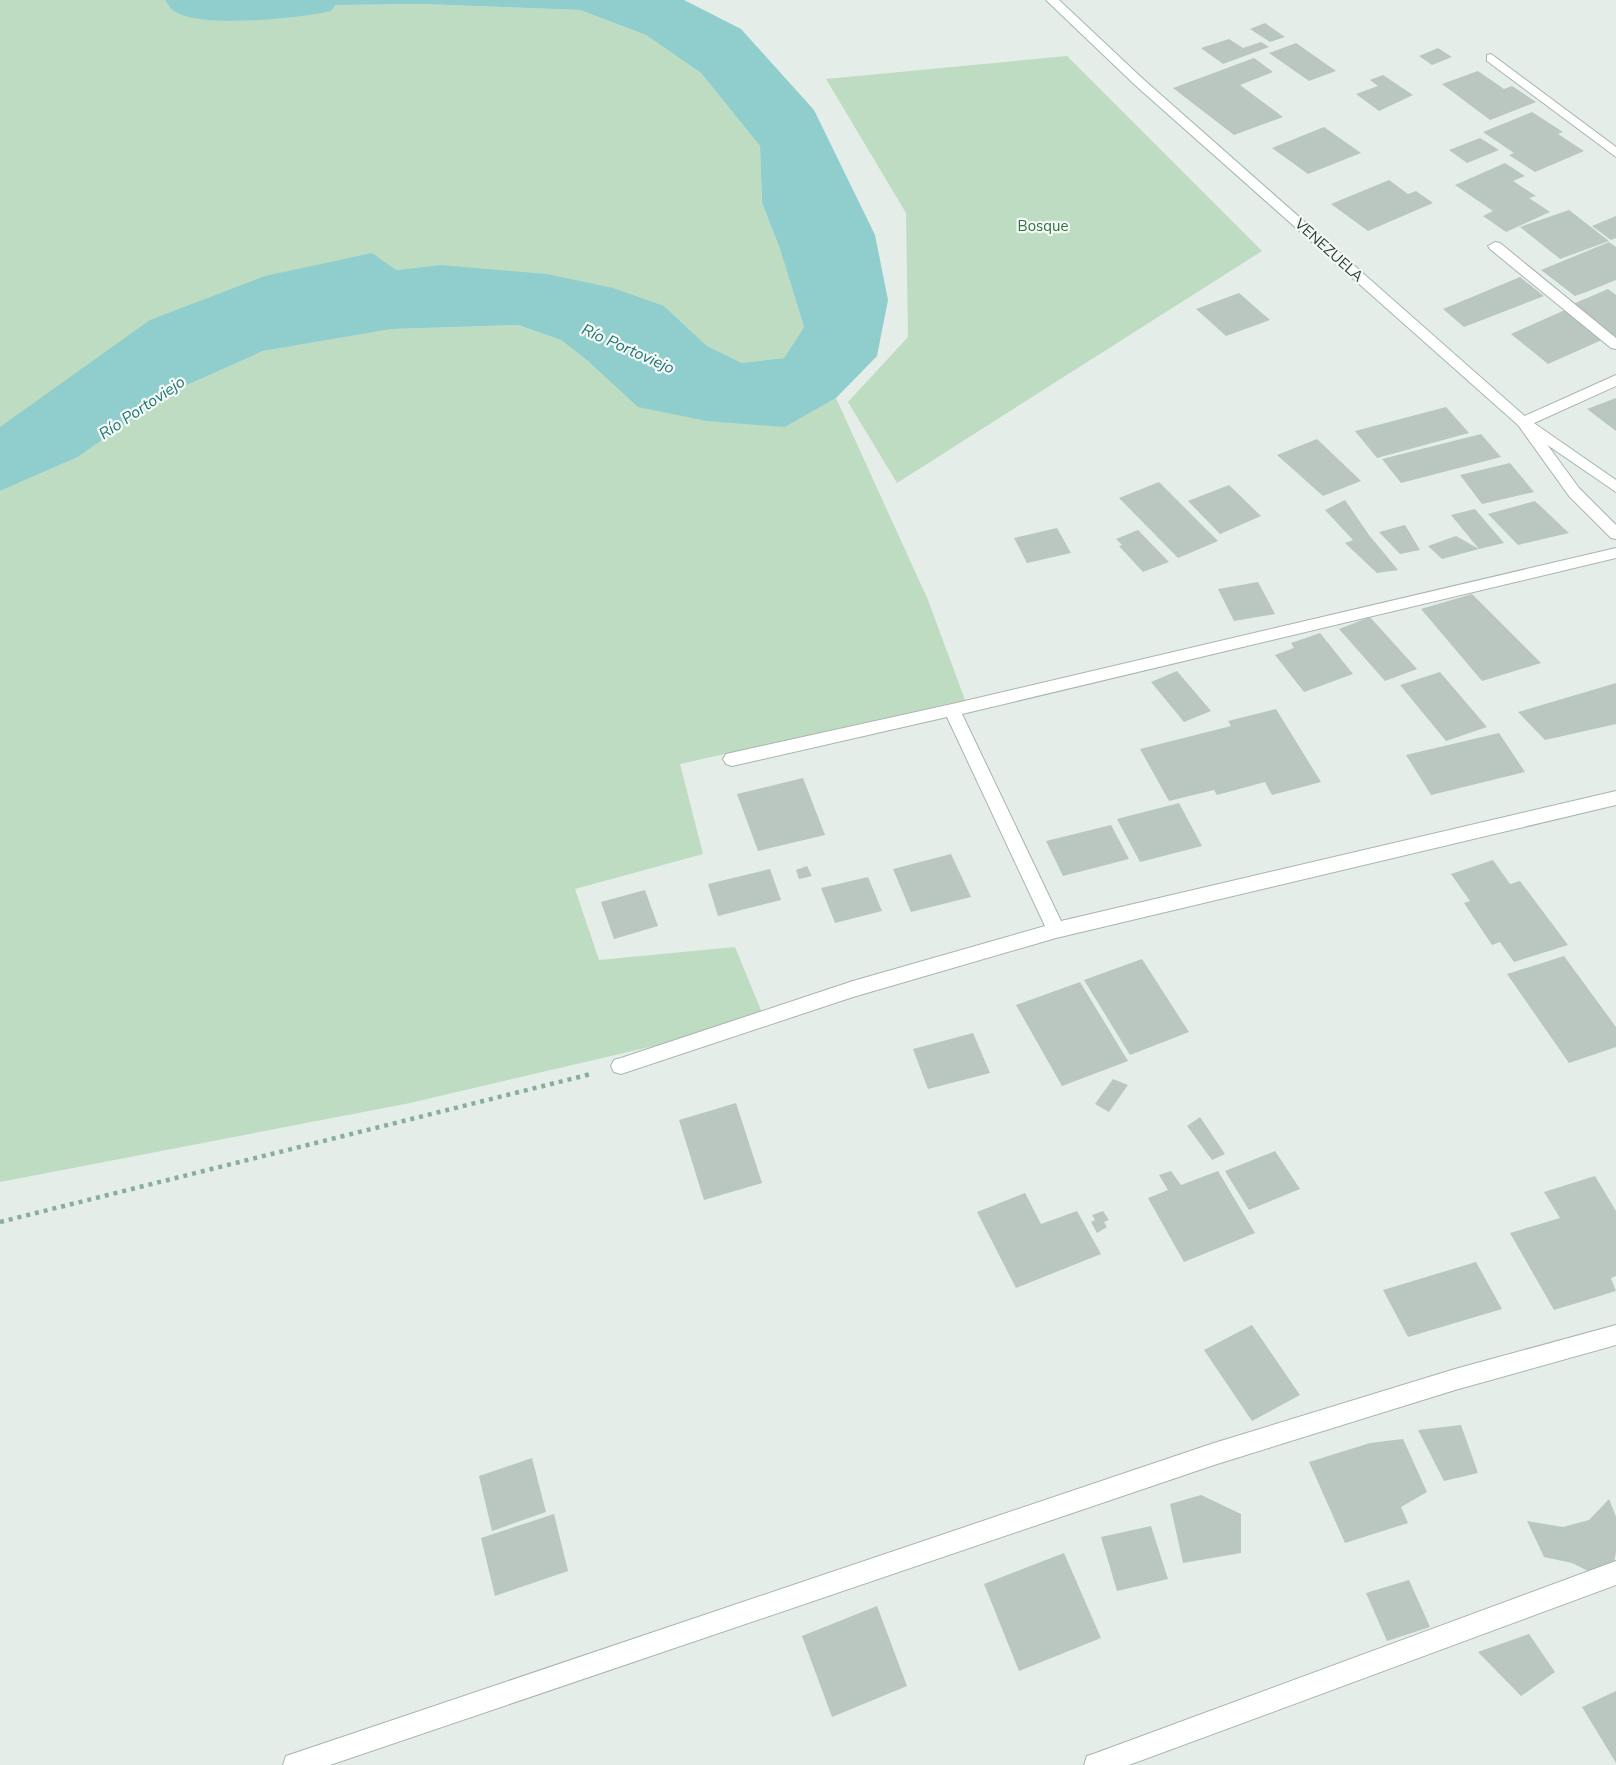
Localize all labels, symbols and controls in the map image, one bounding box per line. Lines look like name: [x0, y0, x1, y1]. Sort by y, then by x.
street label: VENEZUELA: [1290, 213, 1368, 286]
park label: Bosque: [1018, 216, 1068, 236]
water label: Río Portoviejo: [578, 319, 678, 379]
water label: Río Portoviejo: [95, 371, 190, 445]

